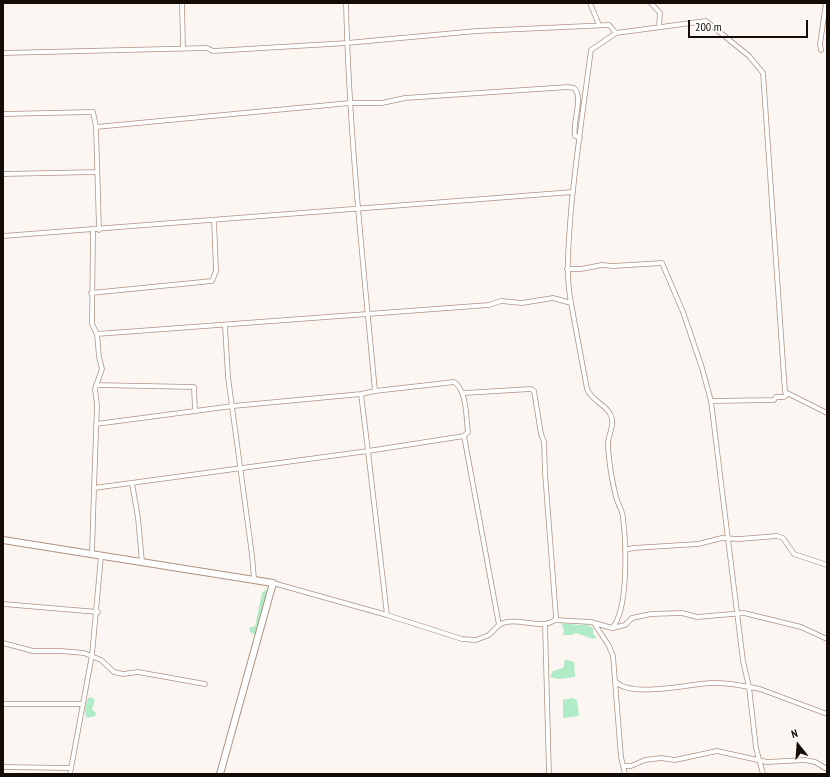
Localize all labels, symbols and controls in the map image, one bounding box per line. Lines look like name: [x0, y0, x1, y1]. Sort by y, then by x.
scale bar: [690, 12, 810, 38]
text: 200 m: [695, 19, 722, 34]
north arrow: [778, 725, 818, 765]
text: N: [790, 726, 799, 741]

